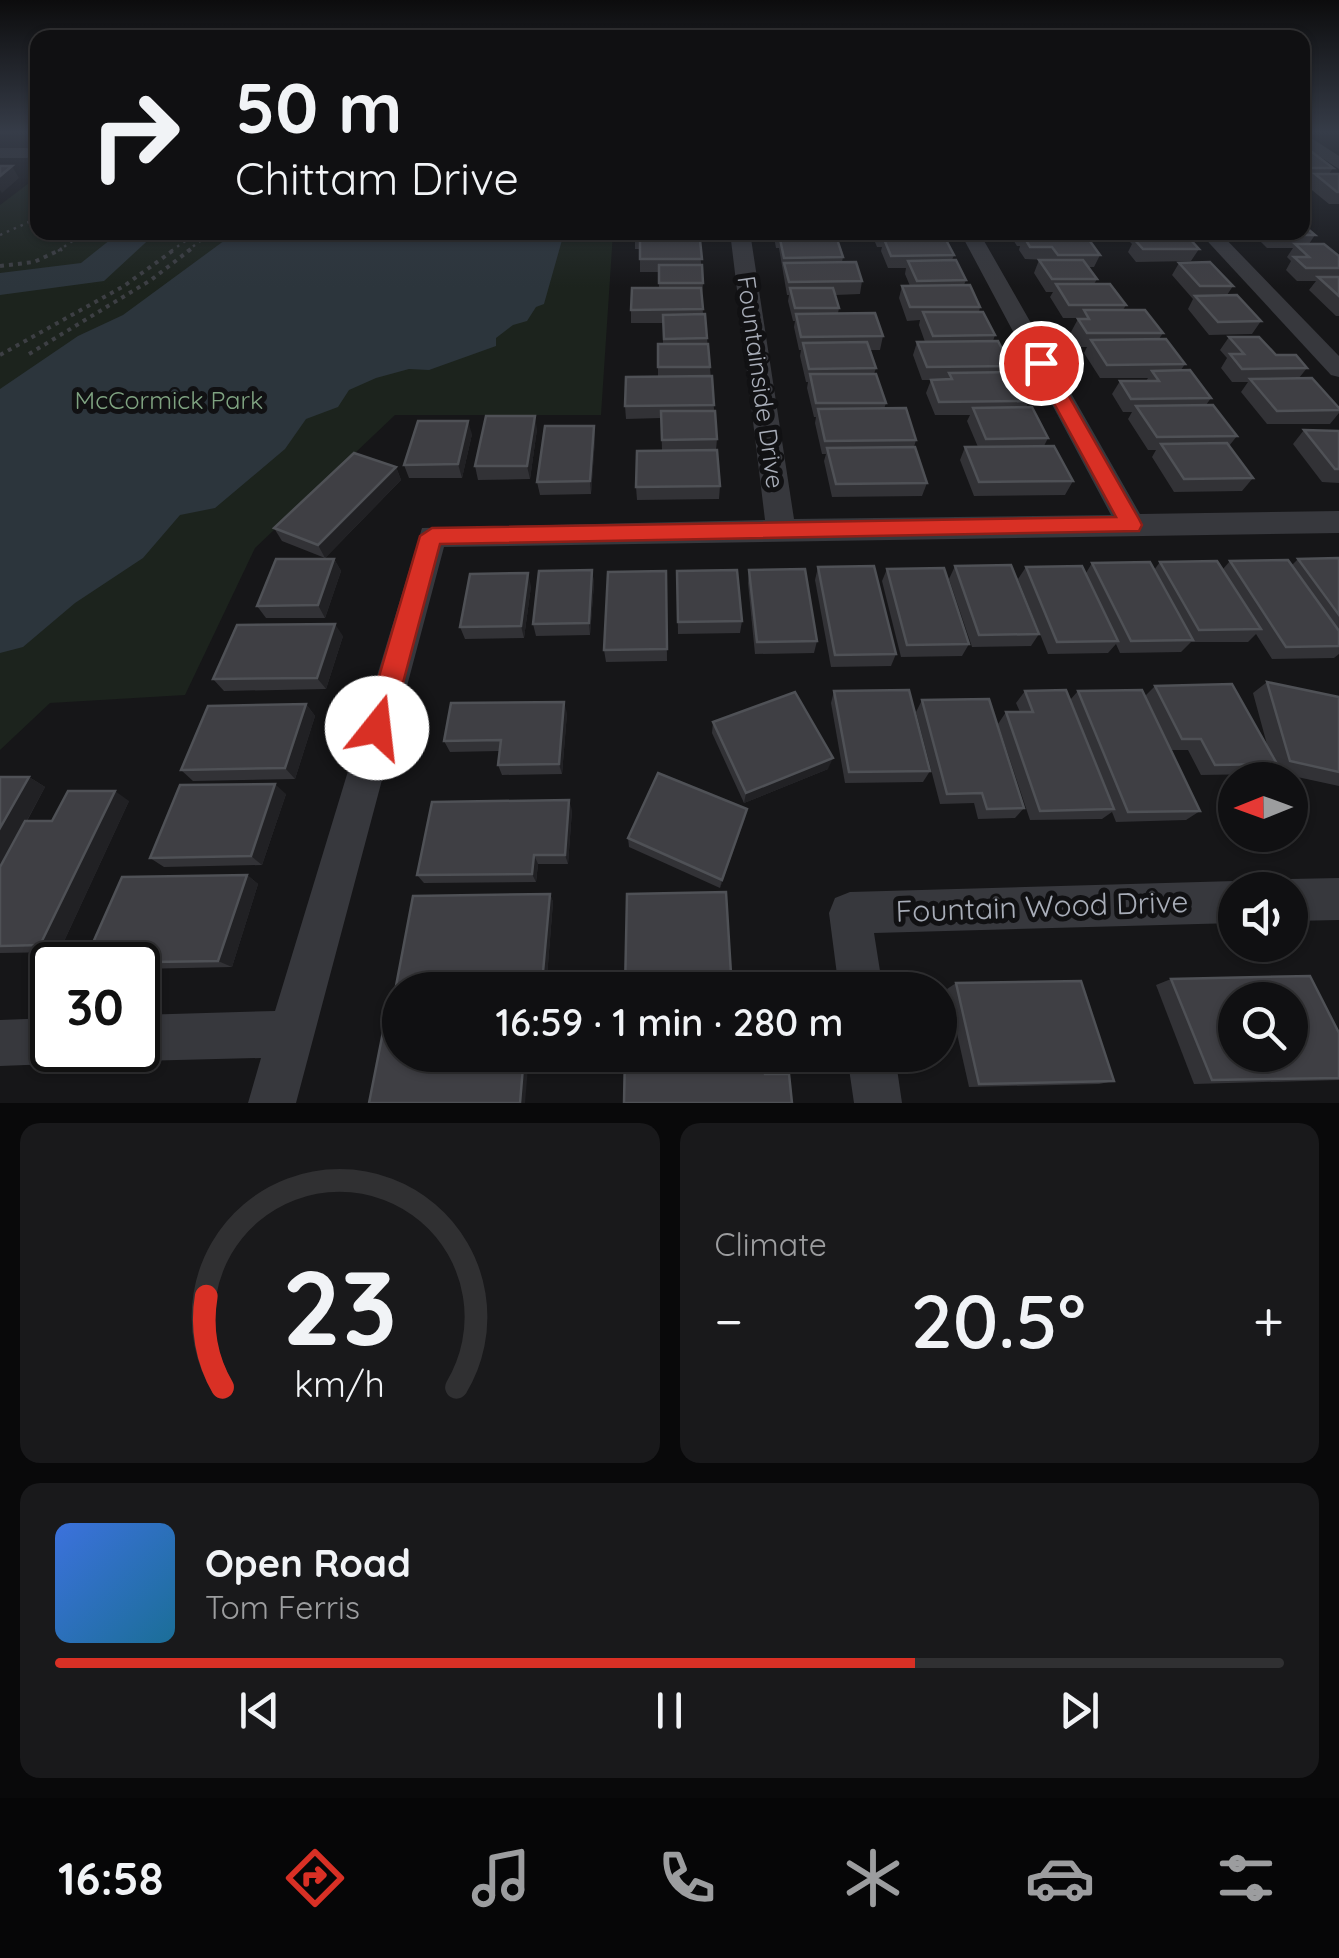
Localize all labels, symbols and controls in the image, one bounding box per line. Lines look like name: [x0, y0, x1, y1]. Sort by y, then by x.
text: 50 m: [235, 63, 402, 151]
icon: right: [70, 70, 200, 200]
text: Chittam Drive: [235, 150, 519, 206]
street label: Fountainside Drive: [731, 274, 792, 490]
pin: [999, 321, 1084, 406]
icon: arrive: [1014, 336, 1069, 391]
park label: McCormick Park: [75, 384, 263, 415]
position arrow: [325, 676, 429, 780]
north arrow: [1218, 762, 1308, 852]
map controls: [1218, 762, 1308, 1072]
button: sound: [1218, 872, 1308, 962]
street label: Fountain Wood Drive: [895, 882, 1189, 930]
speed limit sign: 30: [30, 942, 160, 1072]
button: search: [1218, 982, 1308, 1072]
text: 16:59 · 1 min · 280 m: [496, 998, 843, 1046]
text: Climate: [715, 1224, 827, 1264]
text: 23: [282, 1241, 397, 1371]
text: 20.5°: [910, 1273, 1086, 1367]
text: −: [715, 1286, 743, 1355]
text: +: [1253, 1286, 1284, 1355]
text: km/h: [294, 1361, 385, 1406]
text: Open Road: [205, 1539, 411, 1587]
text: Tom Ferris: [205, 1587, 360, 1627]
icon: previous: [232, 1683, 287, 1738]
icon: pause: [642, 1683, 697, 1738]
icon: next: [1052, 1683, 1107, 1738]
icon: directions: [280, 1843, 350, 1913]
icon: music: [466, 1843, 536, 1913]
icon: phone: [652, 1843, 722, 1913]
icon: climate: [838, 1843, 908, 1913]
icon: car: [1025, 1843, 1095, 1913]
icon: filters: [1211, 1843, 1281, 1913]
text: 16:58: [58, 1850, 163, 1906]

